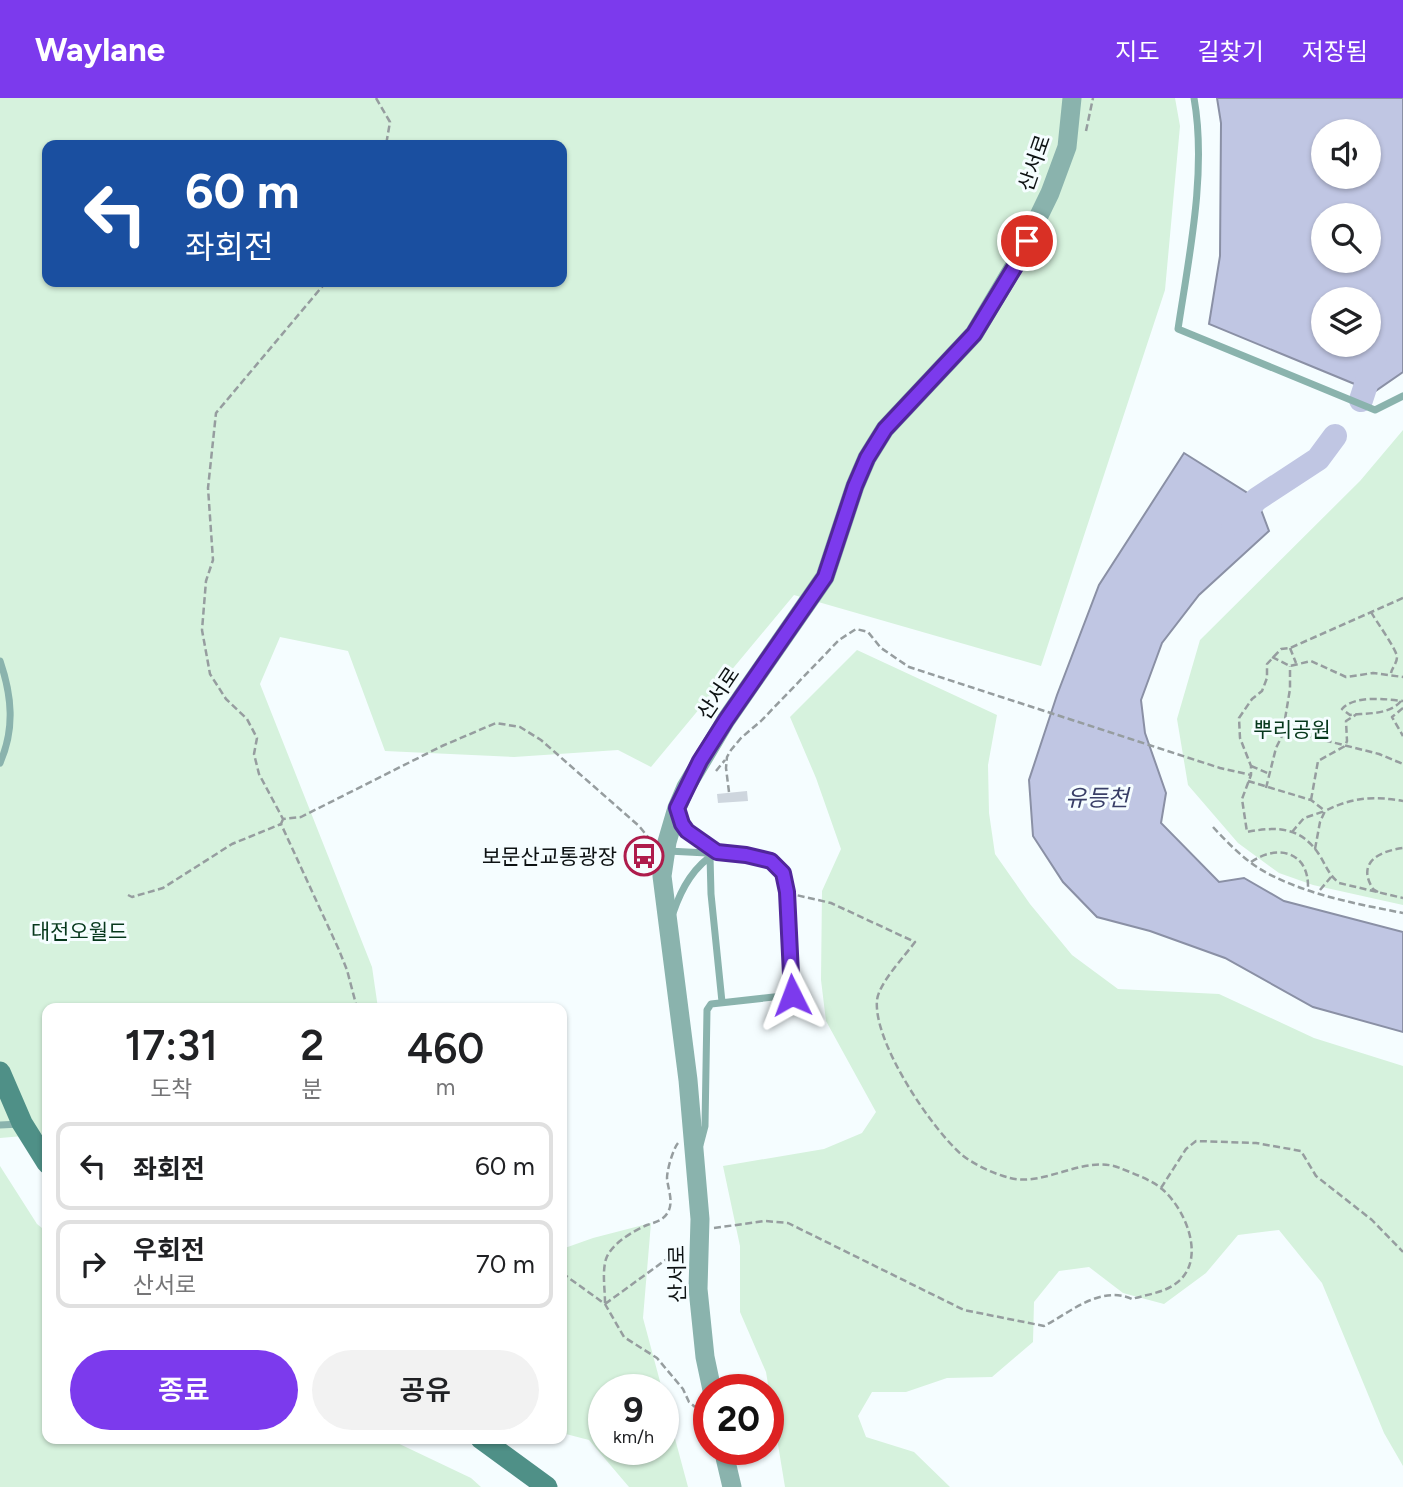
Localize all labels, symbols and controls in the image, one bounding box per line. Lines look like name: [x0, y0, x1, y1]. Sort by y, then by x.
text: Waylane: [35, 30, 165, 69]
text: 지도: [1115, 37, 1160, 66]
text: 길찾기: [1198, 37, 1264, 66]
text: 저장됨: [1302, 37, 1368, 66]
map controls: [1311, 119, 1381, 357]
button: sound: [1311, 119, 1381, 189]
street label: 산서로: [1013, 132, 1055, 194]
text: 60 m: [185, 161, 300, 220]
icon: left: [70, 168, 161, 259]
button: search: [1311, 203, 1381, 273]
pin: [997, 211, 1057, 271]
icon: arrive: [1008, 222, 1046, 260]
text: 좌회전: [185, 228, 273, 266]
button: layers: [1311, 287, 1381, 357]
street label: 산서로: [691, 662, 745, 724]
park label: 뿌리공원: [1253, 717, 1331, 742]
water label: 유등천: [1065, 784, 1132, 812]
bus stop icon: 보문산교통광장: [623, 835, 665, 877]
place label: 보문산교통광장: [482, 844, 617, 869]
park label: 대전오월드: [31, 919, 127, 944]
position arrow: [755, 958, 829, 1032]
text: 17:31: [125, 1020, 218, 1071]
text: 2: [300, 1020, 324, 1071]
text: 460: [407, 1023, 484, 1074]
text: m: [436, 1073, 455, 1101]
text: 도착: [150, 1075, 192, 1103]
text: 분: [302, 1075, 323, 1103]
icon: left: [74, 1147, 112, 1185]
text: 60 m: [475, 1150, 535, 1182]
text: 좌회전: [133, 1153, 205, 1185]
text: 우회전: [133, 1234, 205, 1266]
icon: right: [74, 1245, 112, 1283]
street label: 산서로: [664, 1245, 690, 1303]
text: 70 m: [476, 1248, 535, 1280]
text: 산서로: [133, 1271, 196, 1299]
button: 종료: [70, 1350, 298, 1430]
button: 공유: [312, 1350, 539, 1430]
speed limit sign: 20: [693, 1374, 784, 1465]
text: 9: [623, 1389, 644, 1431]
text: km/h: [613, 1426, 654, 1448]

